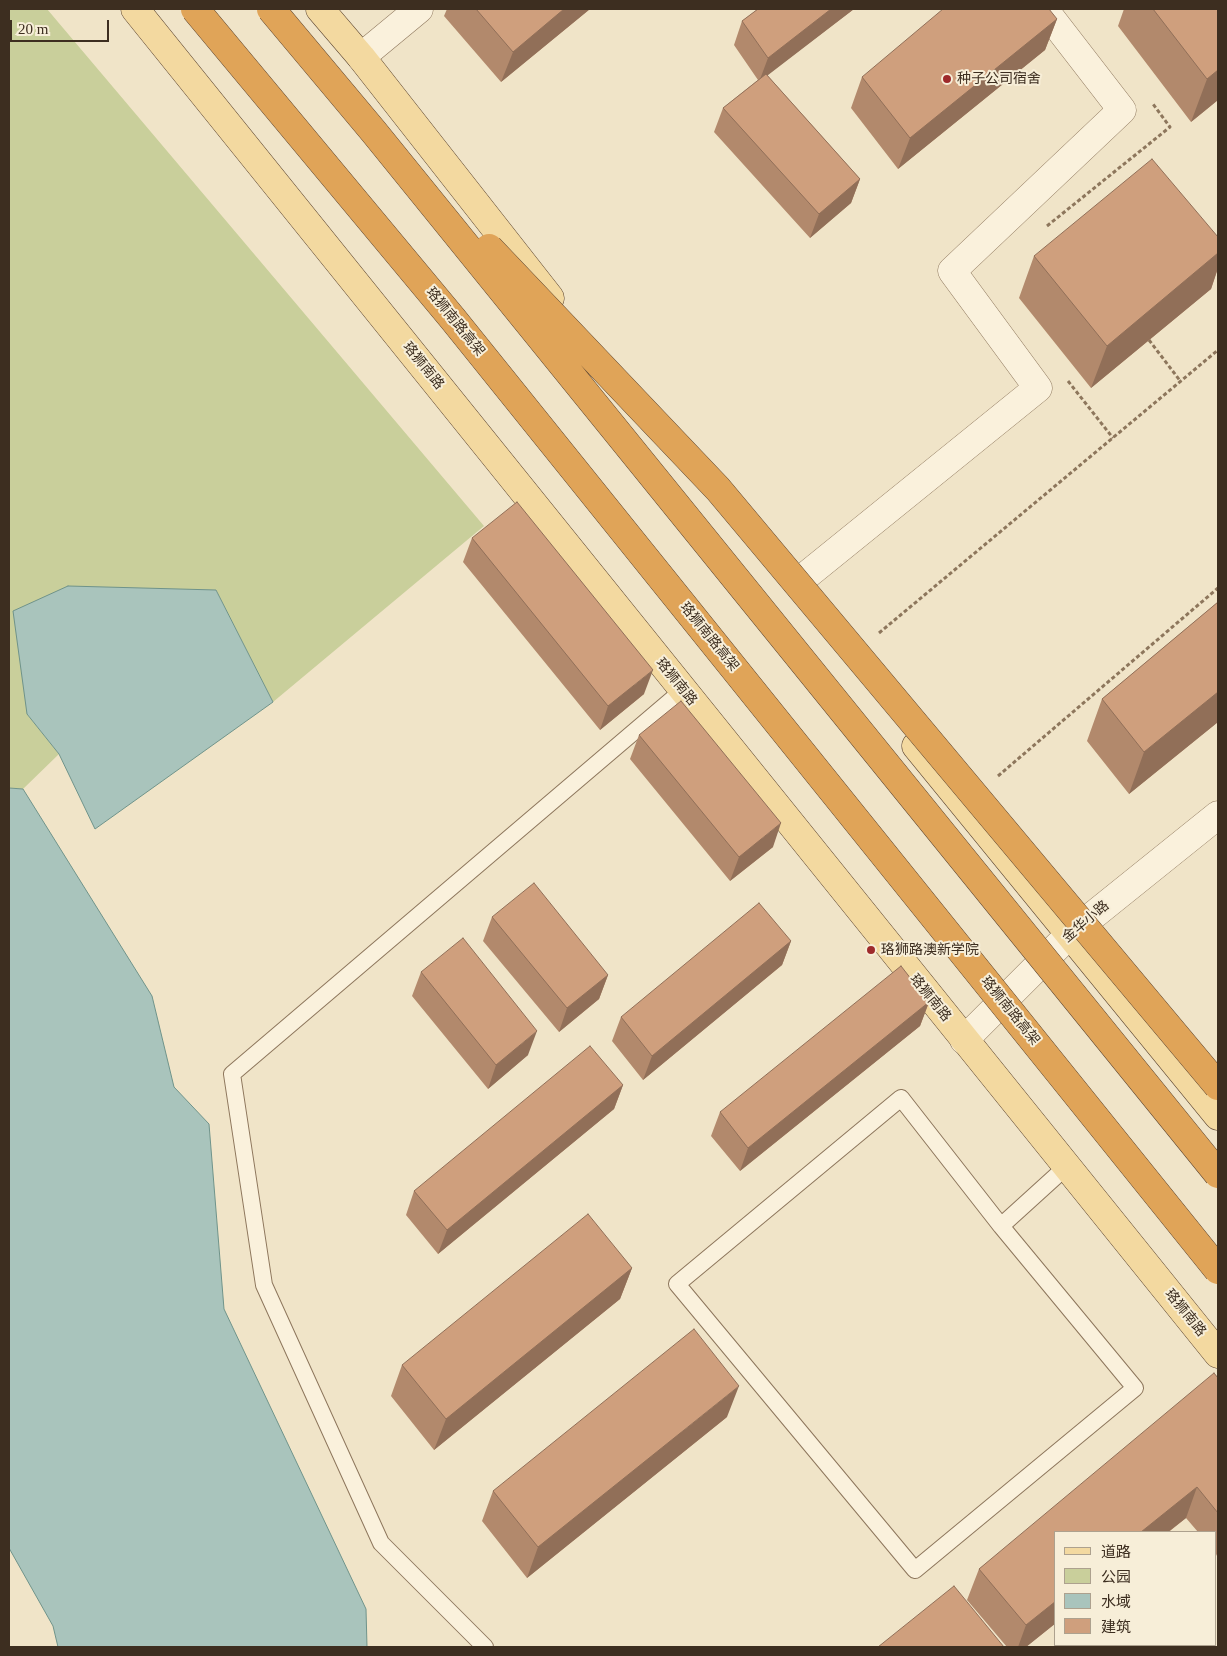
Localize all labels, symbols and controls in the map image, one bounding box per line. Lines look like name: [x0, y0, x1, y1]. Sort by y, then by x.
scale bar: [12, 10, 111, 42]
text: 20 m: [18, 21, 48, 37]
place label: 种子公司宿舍: [957, 71, 1041, 87]
marker: 种子公司宿舍: [941, 73, 953, 85]
street label: 珞狮南路高架: [422, 284, 488, 360]
street label: 珞狮南路: [399, 339, 447, 393]
street label: 珞狮南路高架: [676, 599, 742, 675]
street label: 珞狮南路: [652, 655, 700, 709]
street label: 金华小路: [1059, 898, 1113, 946]
place label: 珞狮路澳新学院: [881, 942, 979, 958]
marker: 珞狮路澳新学院: [865, 944, 877, 956]
street label: 珞狮南路: [906, 971, 954, 1025]
street label: 珞狮南路高架: [977, 973, 1043, 1049]
street label: 珞狮南路: [1161, 1286, 1209, 1340]
legend: [1054, 1531, 1217, 1646]
text: 道路: [1101, 1544, 1131, 1560]
text: 公园: [1101, 1569, 1131, 1585]
text: 水域: [1101, 1594, 1131, 1610]
text: 建筑: [1101, 1619, 1131, 1635]

